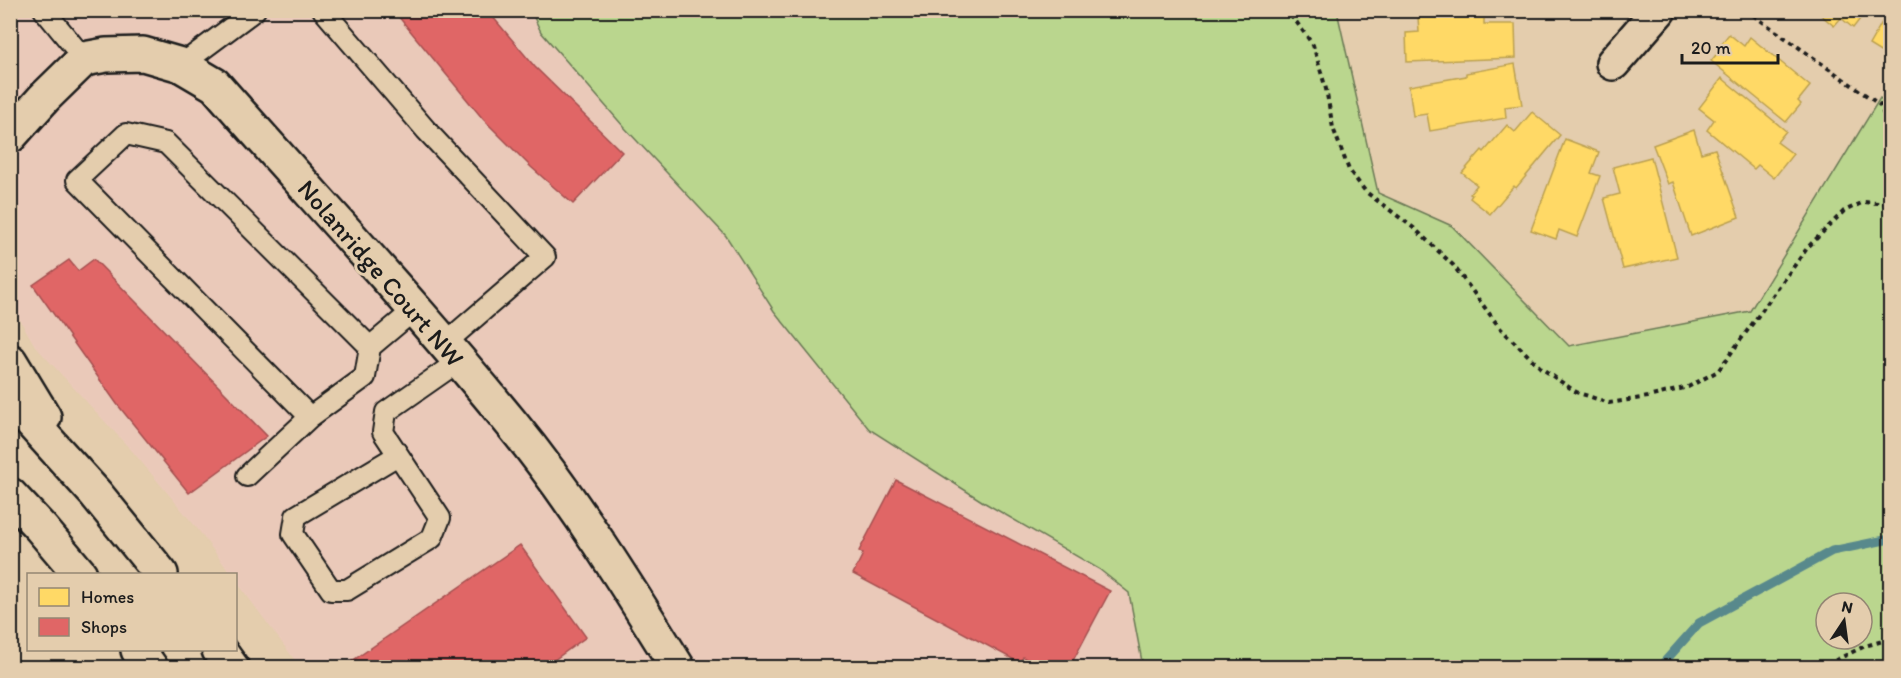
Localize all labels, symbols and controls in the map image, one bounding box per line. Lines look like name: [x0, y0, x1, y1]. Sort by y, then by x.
scale bar: [1682, 27, 1778, 65]
text: 20 m: [1691, 37, 1731, 59]
street label: Nolanridge Court NW: [291, 173, 471, 373]
legend: [27, 573, 237, 651]
text: Homes: [81, 586, 134, 608]
north arrow: [1814, 591, 1874, 651]
text: N: [1840, 596, 1855, 617]
text: Shops: [81, 616, 127, 638]

